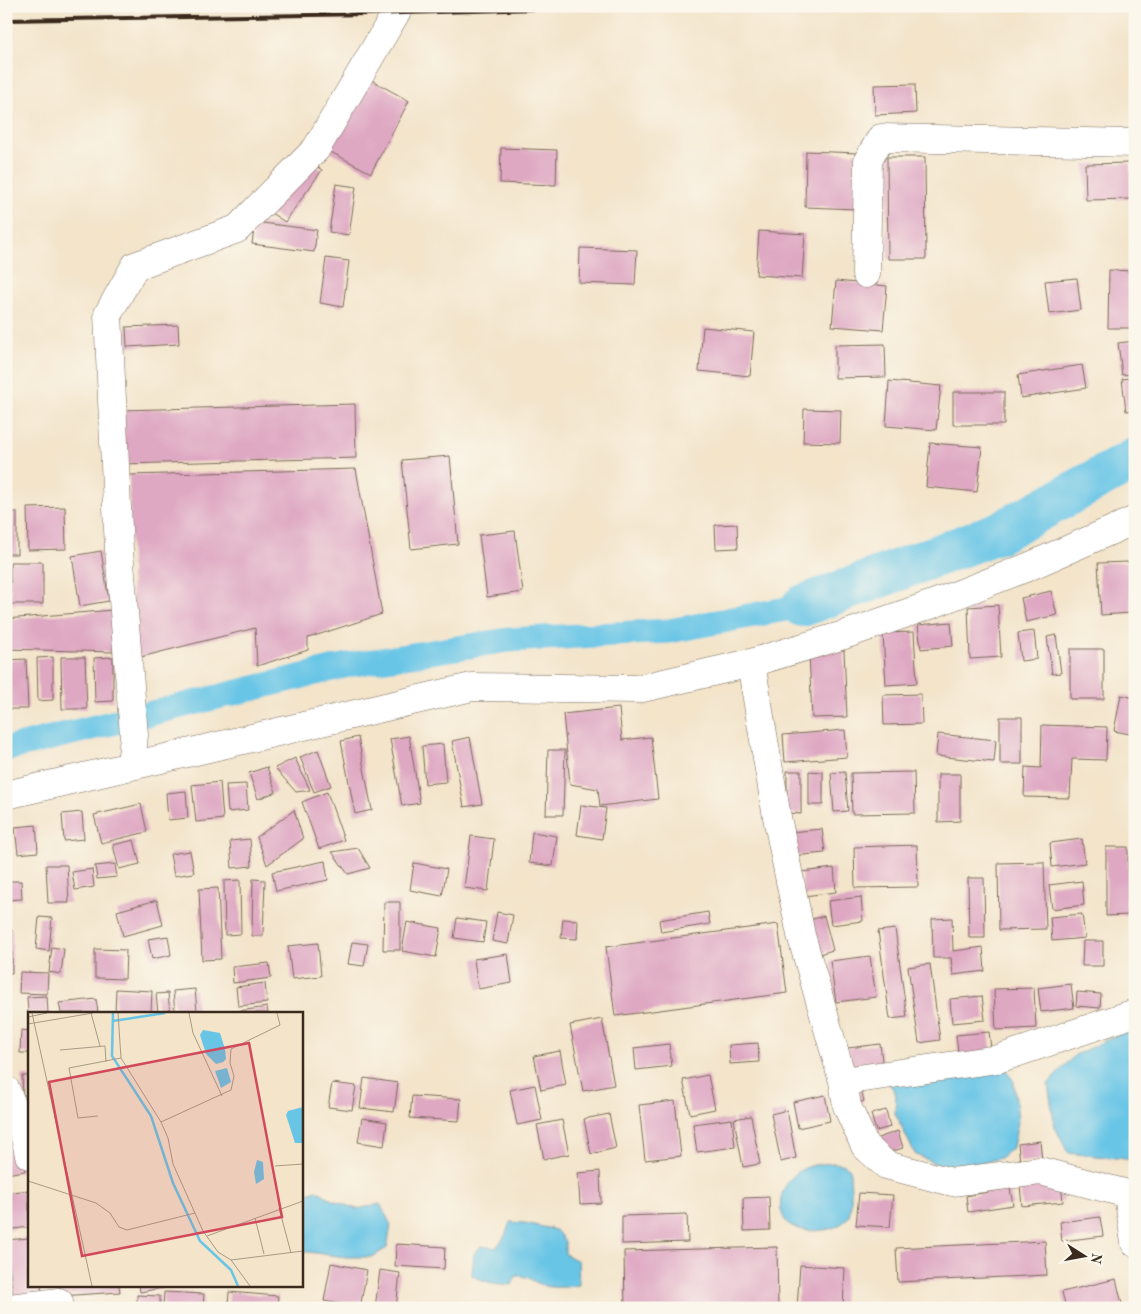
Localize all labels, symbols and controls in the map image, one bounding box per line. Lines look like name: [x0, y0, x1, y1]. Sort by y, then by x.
inset map: [28, 1012, 302, 1286]
north arrow: [1058, 1232, 1108, 1282]
text: N: [1088, 1252, 1104, 1265]

